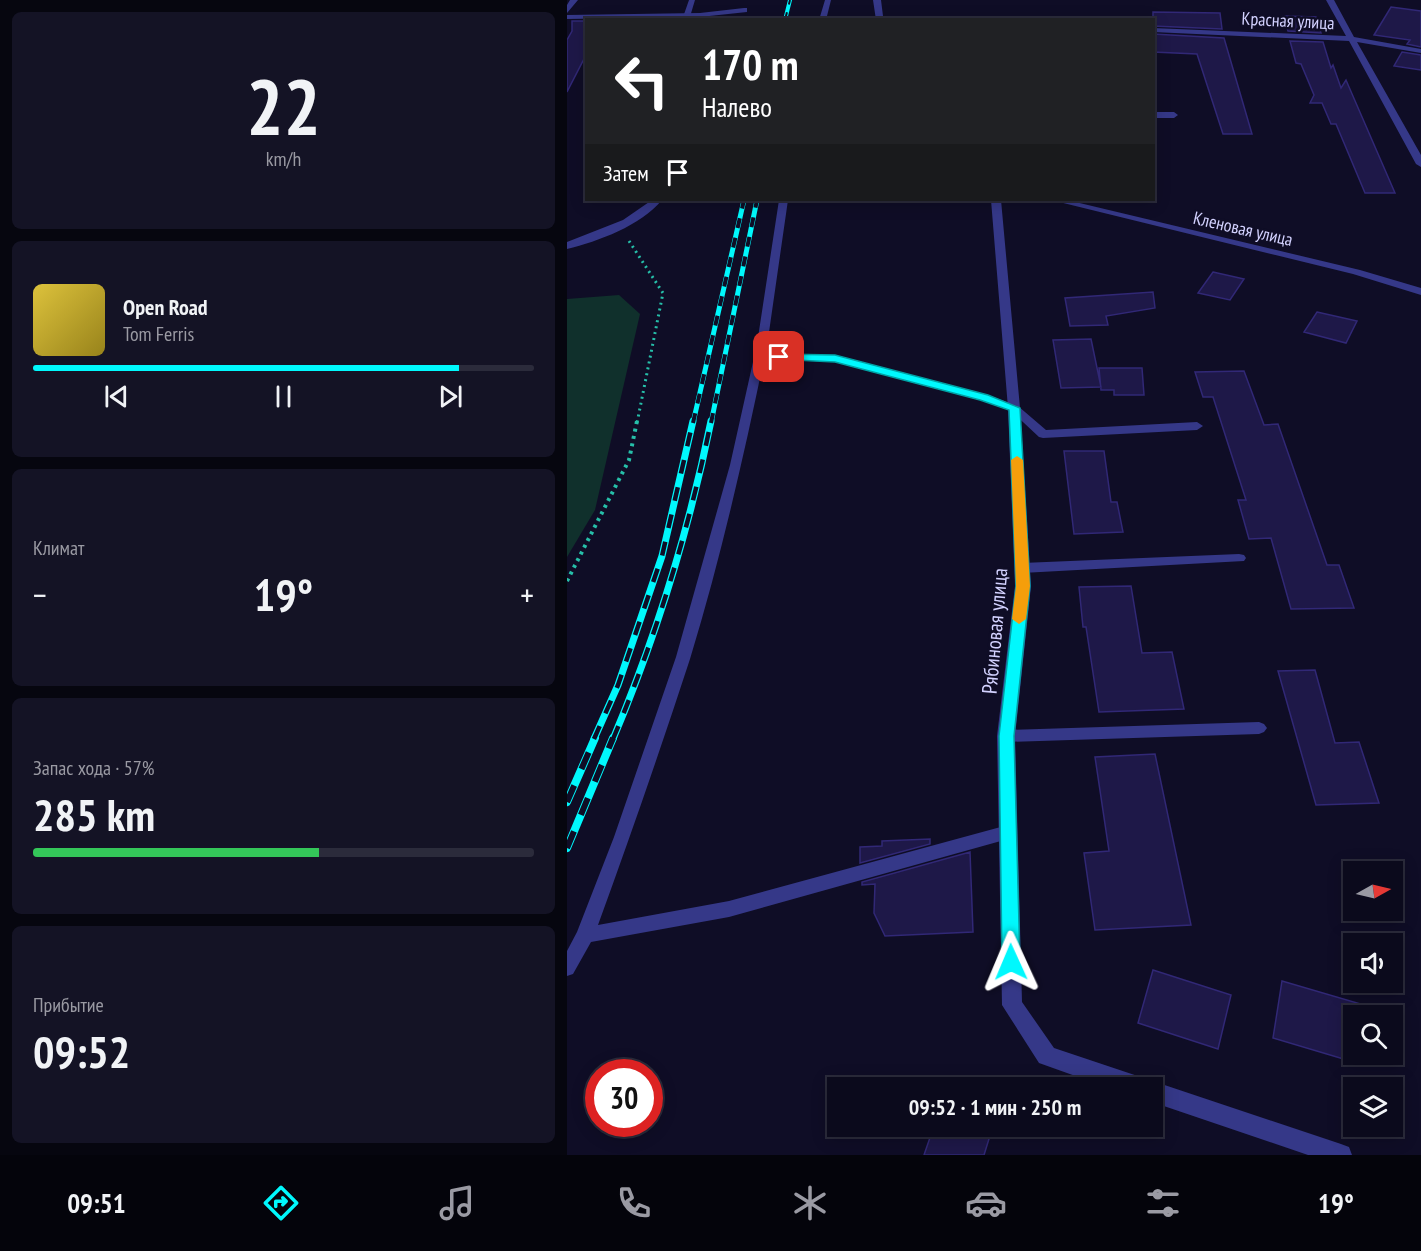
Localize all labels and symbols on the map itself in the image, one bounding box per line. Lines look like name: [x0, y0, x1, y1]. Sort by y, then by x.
street label: Красная улица: [1241, 7, 1335, 34]
street label: Кленовая улица: [1191, 206, 1295, 251]
pin: [753, 331, 804, 382]
street label: Рябиновая улица: [976, 567, 1013, 695]
north arrow: [1343, 861, 1403, 921]
position arrow: [979, 930, 1043, 994]
speed limit sign: 30: [585, 1059, 663, 1137]

